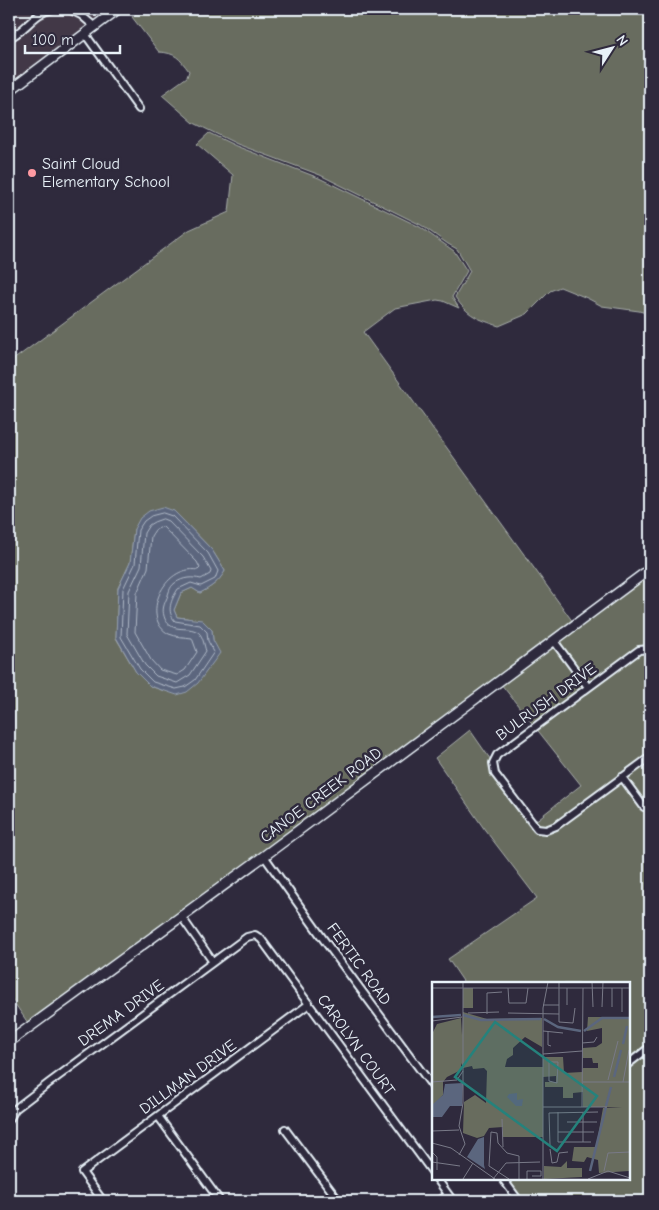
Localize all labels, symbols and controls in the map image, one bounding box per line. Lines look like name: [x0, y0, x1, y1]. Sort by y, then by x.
scale bar: [25, 22, 120, 54]
north arrow: [586, 22, 636, 72]
text: 100 m: [32, 31, 74, 49]
text: N: [613, 32, 632, 49]
place label: Saint Cloud Elementary School: [42, 155, 170, 191]
marker: Saint Cloud Elementary School: [26, 167, 38, 179]
street label: BULRUSH DRIVE: [492, 659, 600, 744]
street label: CANOE CREEK ROAD: [257, 744, 385, 846]
street label: FERTIC ROAD: [323, 920, 395, 1008]
street label: DREMA DRIVE: [75, 976, 168, 1050]
inset map: [432, 982, 629, 1180]
street label: CAROLYN COURT: [313, 991, 399, 1099]
street label: DILLMAN DRIVE: [136, 1036, 240, 1118]

